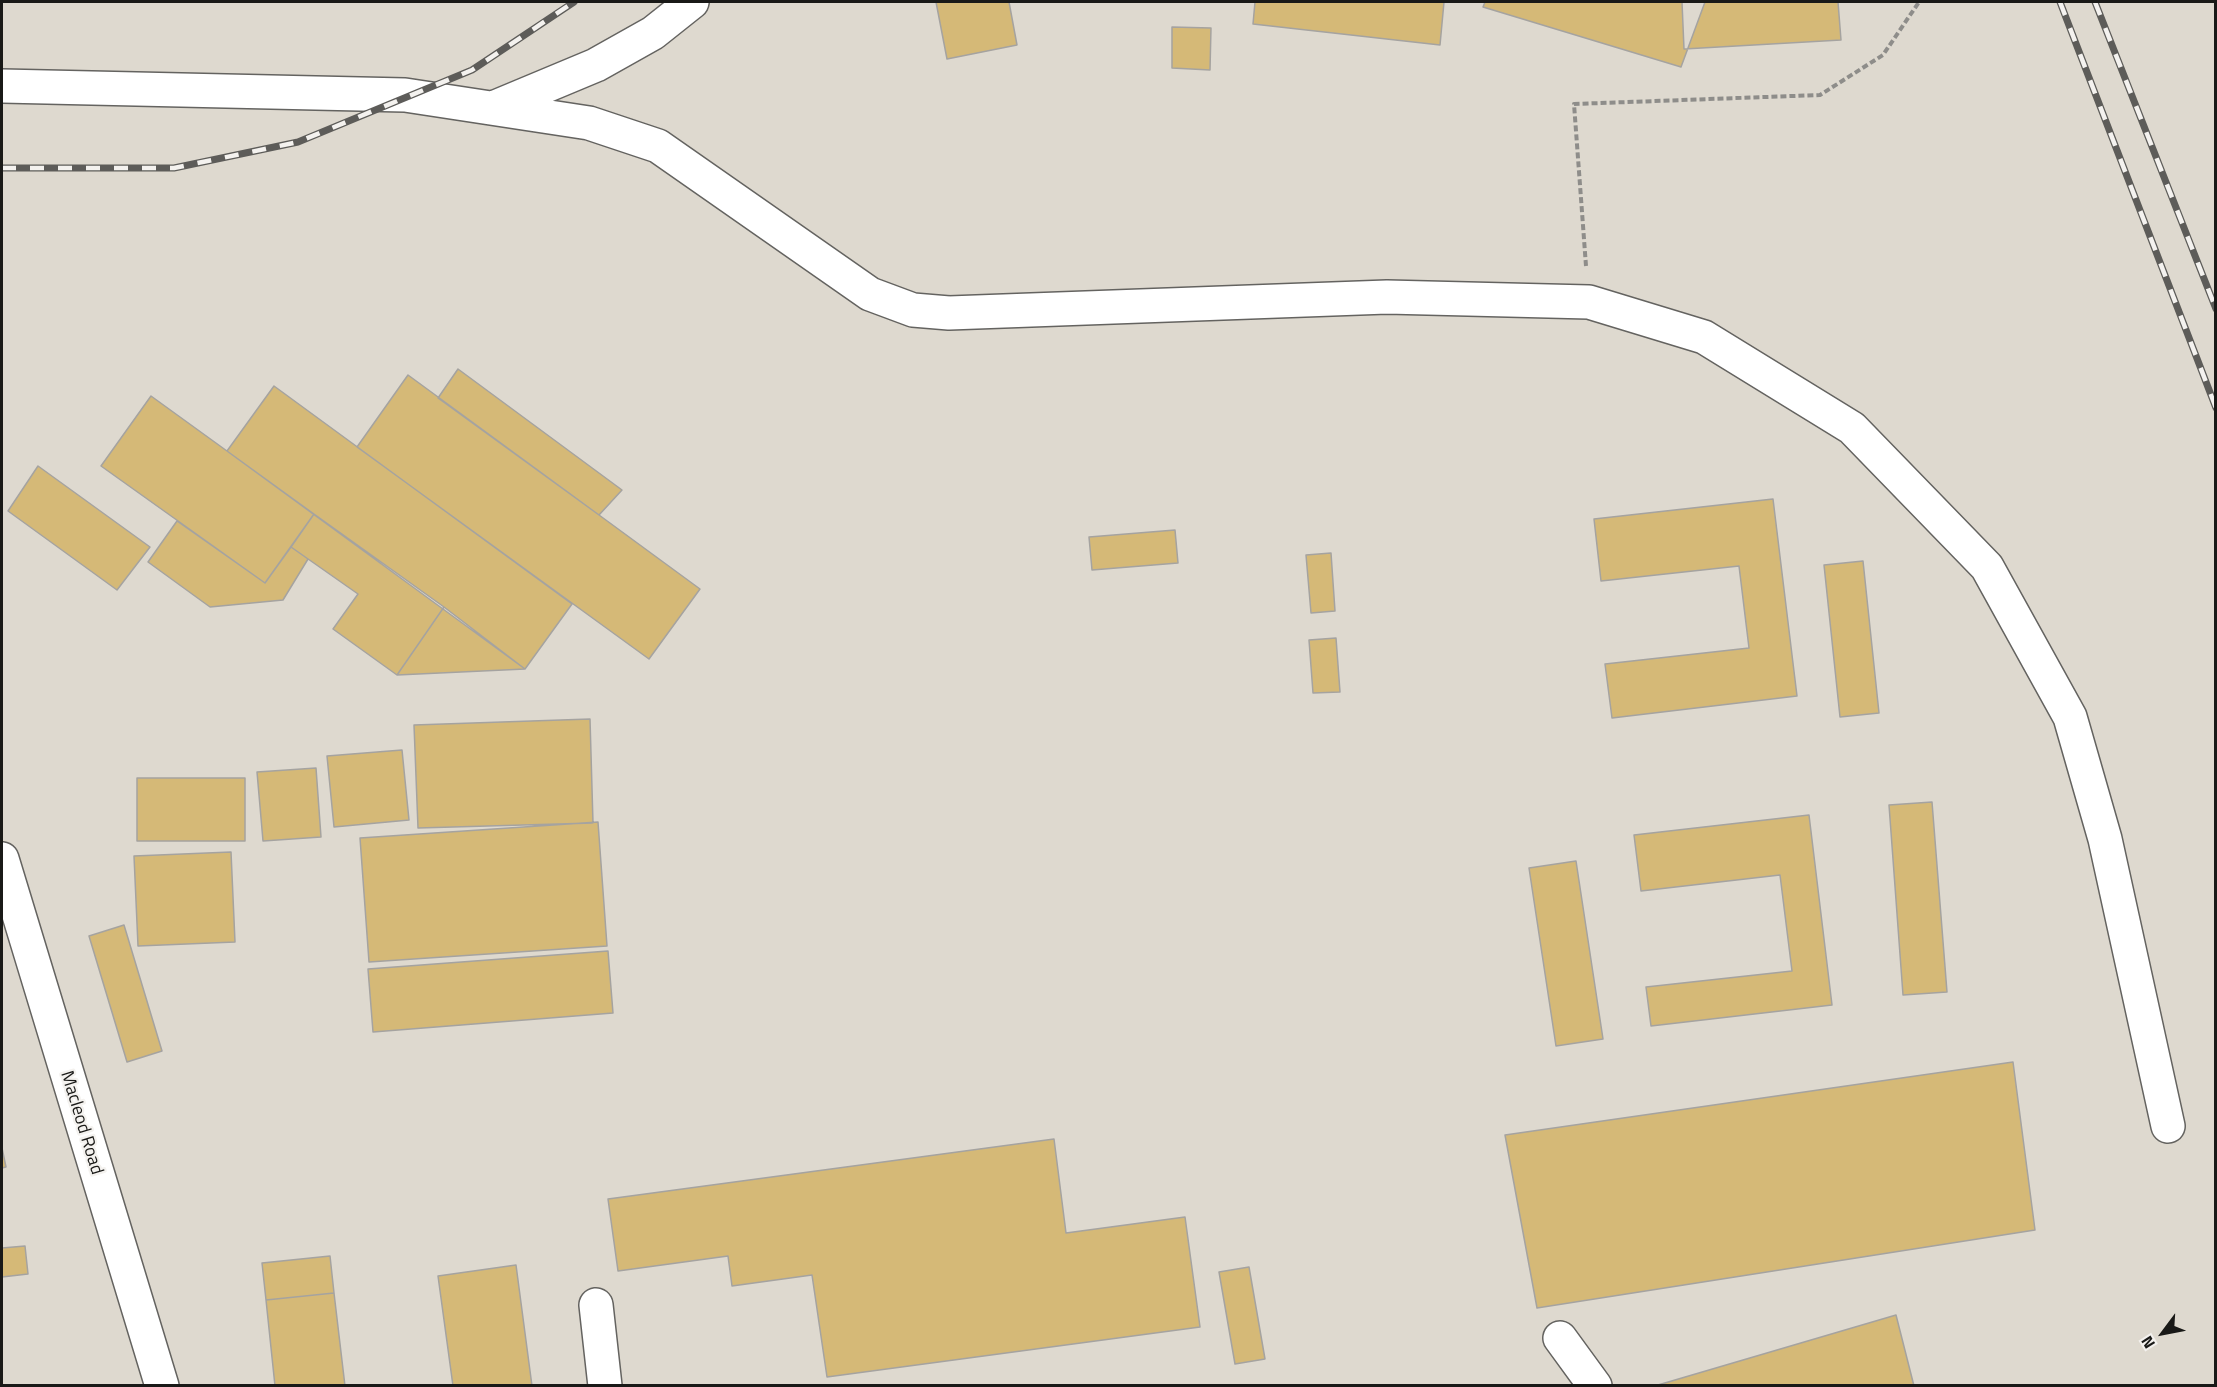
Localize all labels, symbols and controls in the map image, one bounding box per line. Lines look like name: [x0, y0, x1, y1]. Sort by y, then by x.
street label: Macleod Road: [55, 1069, 107, 1177]
north arrow: [2133, 1303, 2193, 1363]
text: N: [2135, 1331, 2161, 1354]

